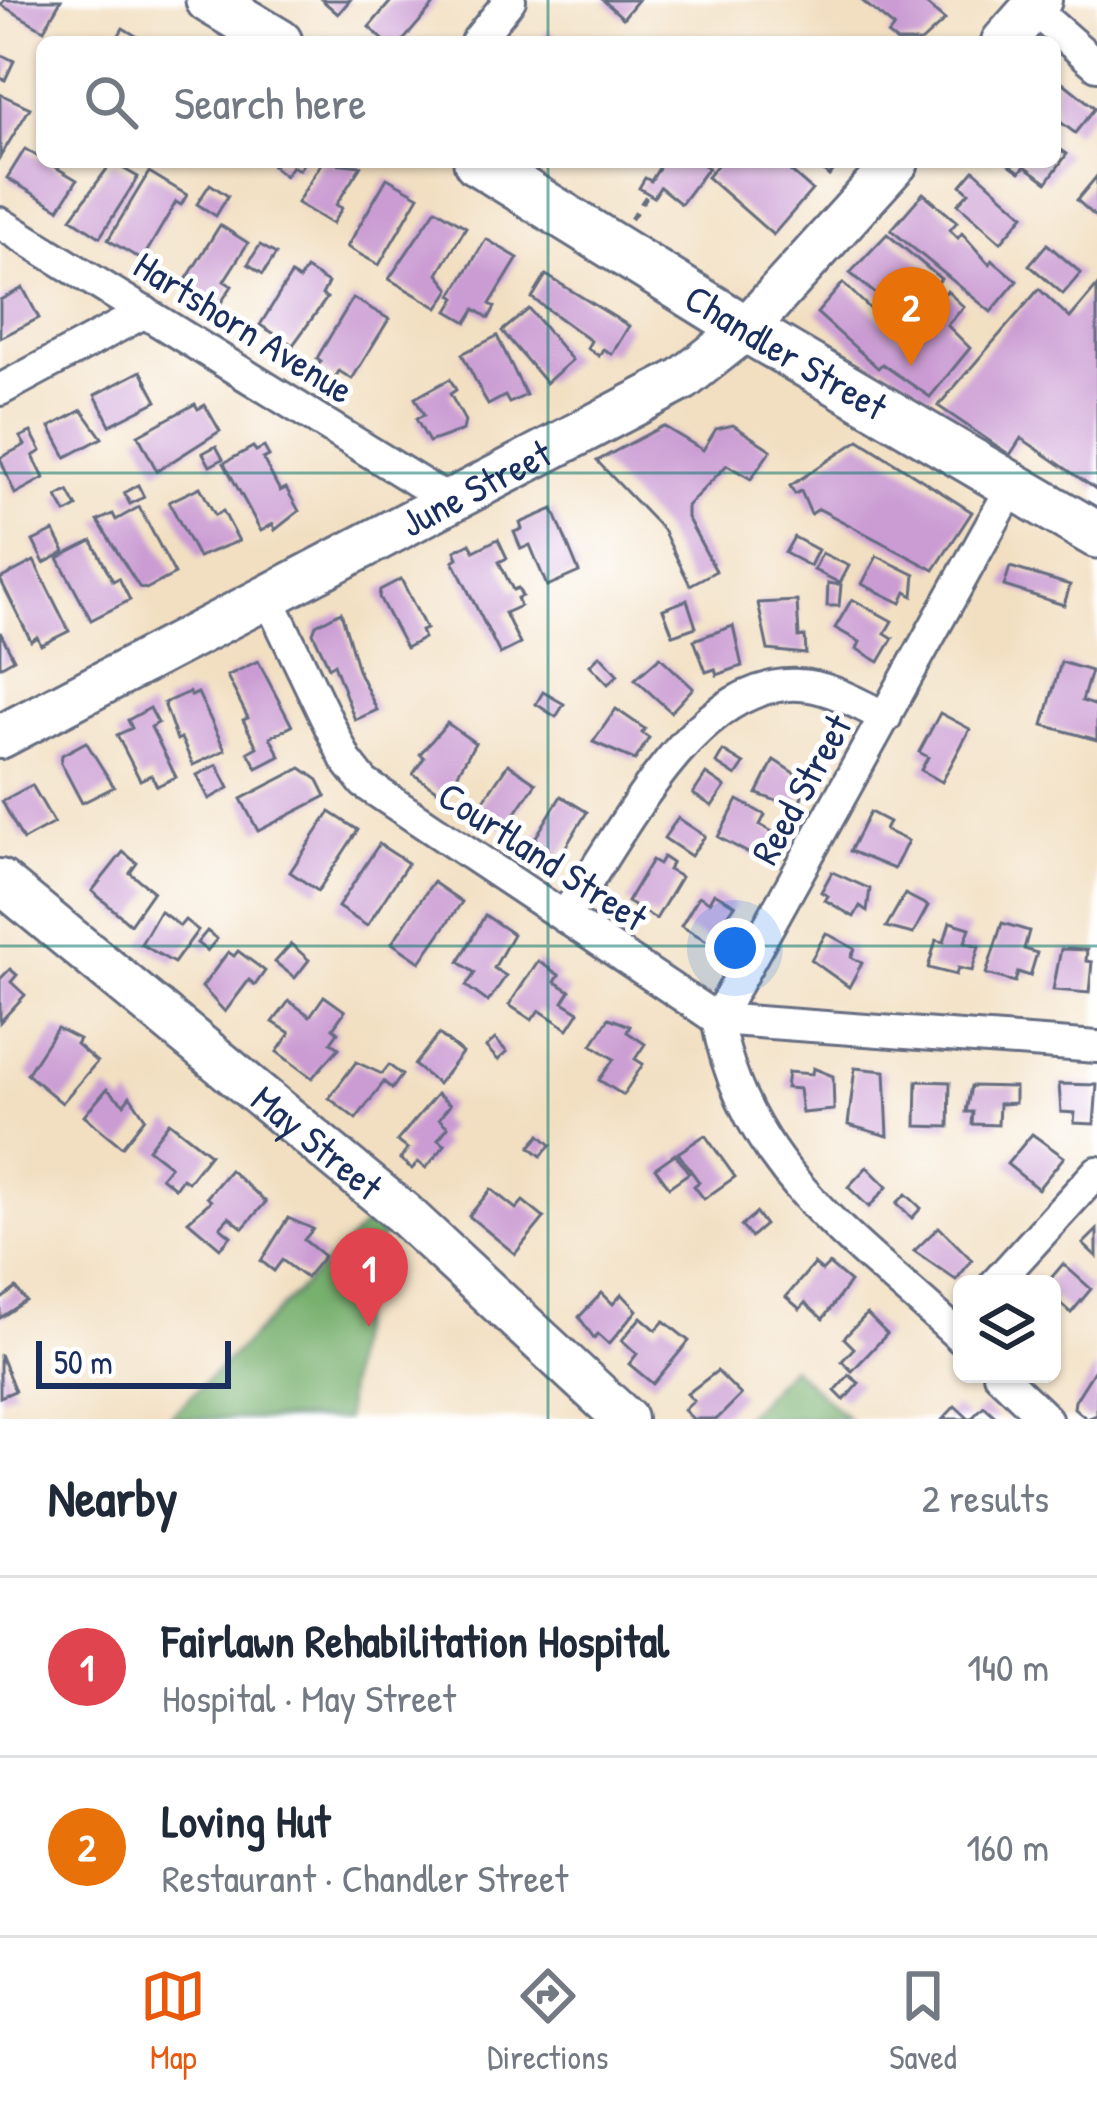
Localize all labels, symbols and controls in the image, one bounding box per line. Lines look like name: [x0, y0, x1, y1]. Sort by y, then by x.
search box: [36, 36, 1061, 168]
icon: search: [78, 69, 144, 135]
text: Search here: [174, 72, 366, 133]
street label: Hartshorn Avenue: [124, 238, 364, 415]
pin: 2: [872, 267, 950, 366]
street label: Chandler Street: [675, 271, 898, 433]
street label: June Street: [391, 426, 560, 549]
street label: Reed Street: [738, 704, 864, 873]
street label: Courtland Street: [428, 768, 659, 943]
your location: [705, 918, 765, 978]
street label: May Street: [241, 1072, 395, 1212]
pin: 1: [330, 1228, 408, 1327]
map controls: [953, 1275, 1061, 1383]
button: layers: [953, 1275, 1061, 1383]
scale bar: [36, 1335, 231, 1388]
text: 50 m: [54, 1340, 113, 1384]
text: Nearby: [48, 1463, 178, 1532]
text: 2 results: [922, 1471, 1049, 1524]
text: Fairlawn Rehabilitation Hospital: [162, 1610, 669, 1671]
text: 1: [80, 1640, 94, 1693]
text: 140 m: [967, 1640, 1049, 1693]
text: Hospital · May Street: [162, 1671, 456, 1724]
text: Loving Hut: [162, 1790, 330, 1851]
text: 2: [78, 1820, 96, 1873]
text: 160 m: [966, 1820, 1049, 1873]
text: Restaurant · Chandler Street: [162, 1851, 568, 1904]
tab: Map: [140, 1963, 206, 2079]
tab: Directions: [487, 1963, 609, 2079]
tab: Saved: [889, 1963, 957, 2079]

